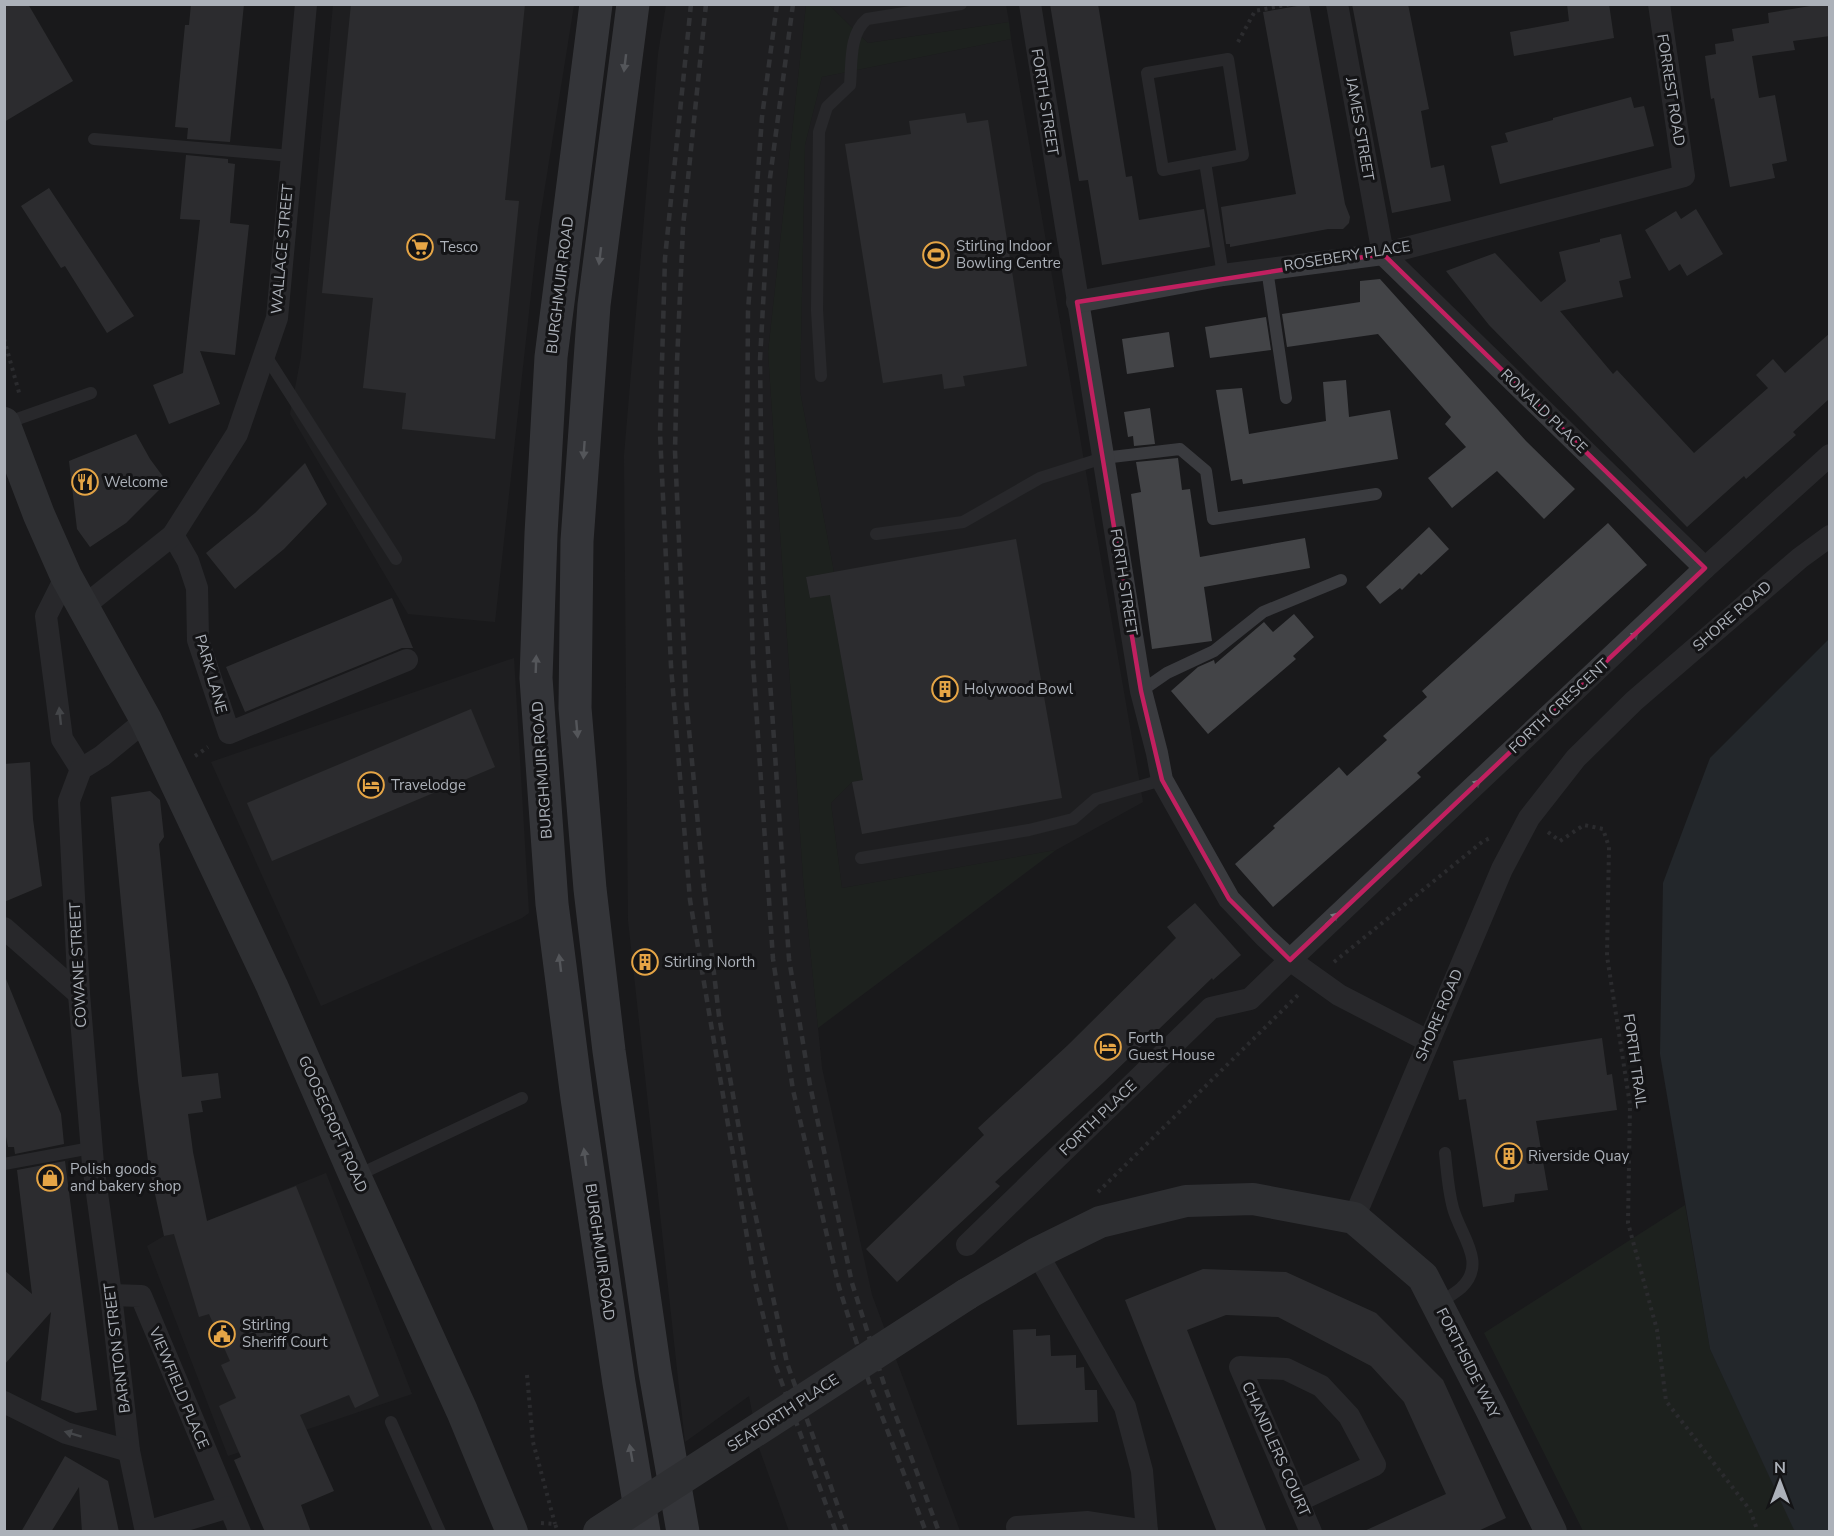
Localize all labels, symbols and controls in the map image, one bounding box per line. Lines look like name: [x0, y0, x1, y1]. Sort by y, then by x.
street label: FORREST ROAD: [1652, 32, 1690, 148]
street label: FORTH STREET: [1027, 47, 1063, 157]
one-way arrow: [621, 53, 630, 72]
street label: JAMES STREET: [1341, 75, 1379, 182]
street label: WALLACE STREET: [266, 183, 298, 315]
street label: BURGHMUIR ROAD: [542, 215, 578, 355]
supermarket icon: Tesco: [405, 232, 435, 262]
place label: Stirling Indoor Bowling Centre: [956, 236, 1061, 273]
street label: ROSEBERY PLACE: [1282, 236, 1412, 276]
place label: Tesco: [440, 237, 478, 257]
sports icon: Stirling Indoor Bowling Centre: [921, 240, 951, 270]
one-way arrow: [596, 247, 605, 266]
street label: RONALD PLACE: [1496, 364, 1592, 458]
one-way arrow: [579, 441, 588, 460]
restaurant icon: Welcome: [70, 467, 100, 497]
place label: Welcome: [104, 472, 168, 492]
street label: FORTH STREET: [1106, 527, 1142, 637]
street label: SHORE ROAD: [1688, 576, 1776, 656]
one-way arrow: [1624, 631, 1638, 645]
street label: PARK LANE: [190, 632, 232, 716]
street label: FORTH CRESCENT: [1504, 654, 1614, 758]
one-way arrow: [531, 655, 541, 674]
building icon: Holywood Bowl: [930, 674, 960, 704]
place label: Holywood Bowl: [964, 679, 1074, 699]
street label: BURGHMUIR ROAD: [527, 700, 557, 840]
one-way arrow: [55, 706, 65, 725]
one-way arrow: [572, 719, 582, 738]
hotel icon: Travelodge: [356, 770, 386, 800]
place label: Travelodge: [391, 775, 466, 795]
one-way arrow: [1467, 779, 1482, 793]
street label: COWANE STREET: [65, 902, 91, 1028]
one-way arrow: [1325, 913, 1339, 927]
building icon: Stirling North: [630, 947, 660, 977]
place label: Stirling North: [664, 952, 755, 972]
one-way arrow: [555, 954, 564, 973]
street label: SHORE ROAD: [1411, 966, 1467, 1064]
street label: FORTH TRAIL: [1618, 1012, 1652, 1110]
place label: Forth Guest House: [1128, 1028, 1215, 1065]
hotel icon: Forth Guest House: [1093, 1032, 1123, 1062]
street label: GOOSECROFT ROAD: [294, 1052, 372, 1196]
street label: FORTH PLACE: [1055, 1076, 1141, 1160]
building icon: Riverside Quay: [1494, 1141, 1524, 1171]
place label: Riverside Quay: [1528, 1146, 1629, 1166]
one-way arrow: [581, 1147, 590, 1166]
place label: Polish goods and bakery shop: [70, 1159, 182, 1196]
shop icon: Polish goods and bakery shop: [35, 1163, 65, 1193]
street label: BURGHMUIR ROAD: [580, 1182, 620, 1322]
street label: BARNTON STREET: [99, 1282, 135, 1414]
street label: FORTHSIDE WAY: [1432, 1305, 1505, 1422]
place label: Stirling Sheriff Court: [242, 1315, 328, 1352]
public building icon: Stirling Sheriff Court: [207, 1319, 237, 1349]
street label: VIEWFIELD PLACE: [144, 1323, 214, 1452]
street label: SEAFORTH PLACE: [723, 1369, 843, 1457]
street label: CHANDLERS COURT: [1237, 1378, 1315, 1520]
one-way arrow: [64, 1429, 82, 1439]
one-way arrow: [626, 1443, 635, 1462]
north arrow: [1750, 1452, 1810, 1512]
text: N: [1774, 1457, 1786, 1479]

